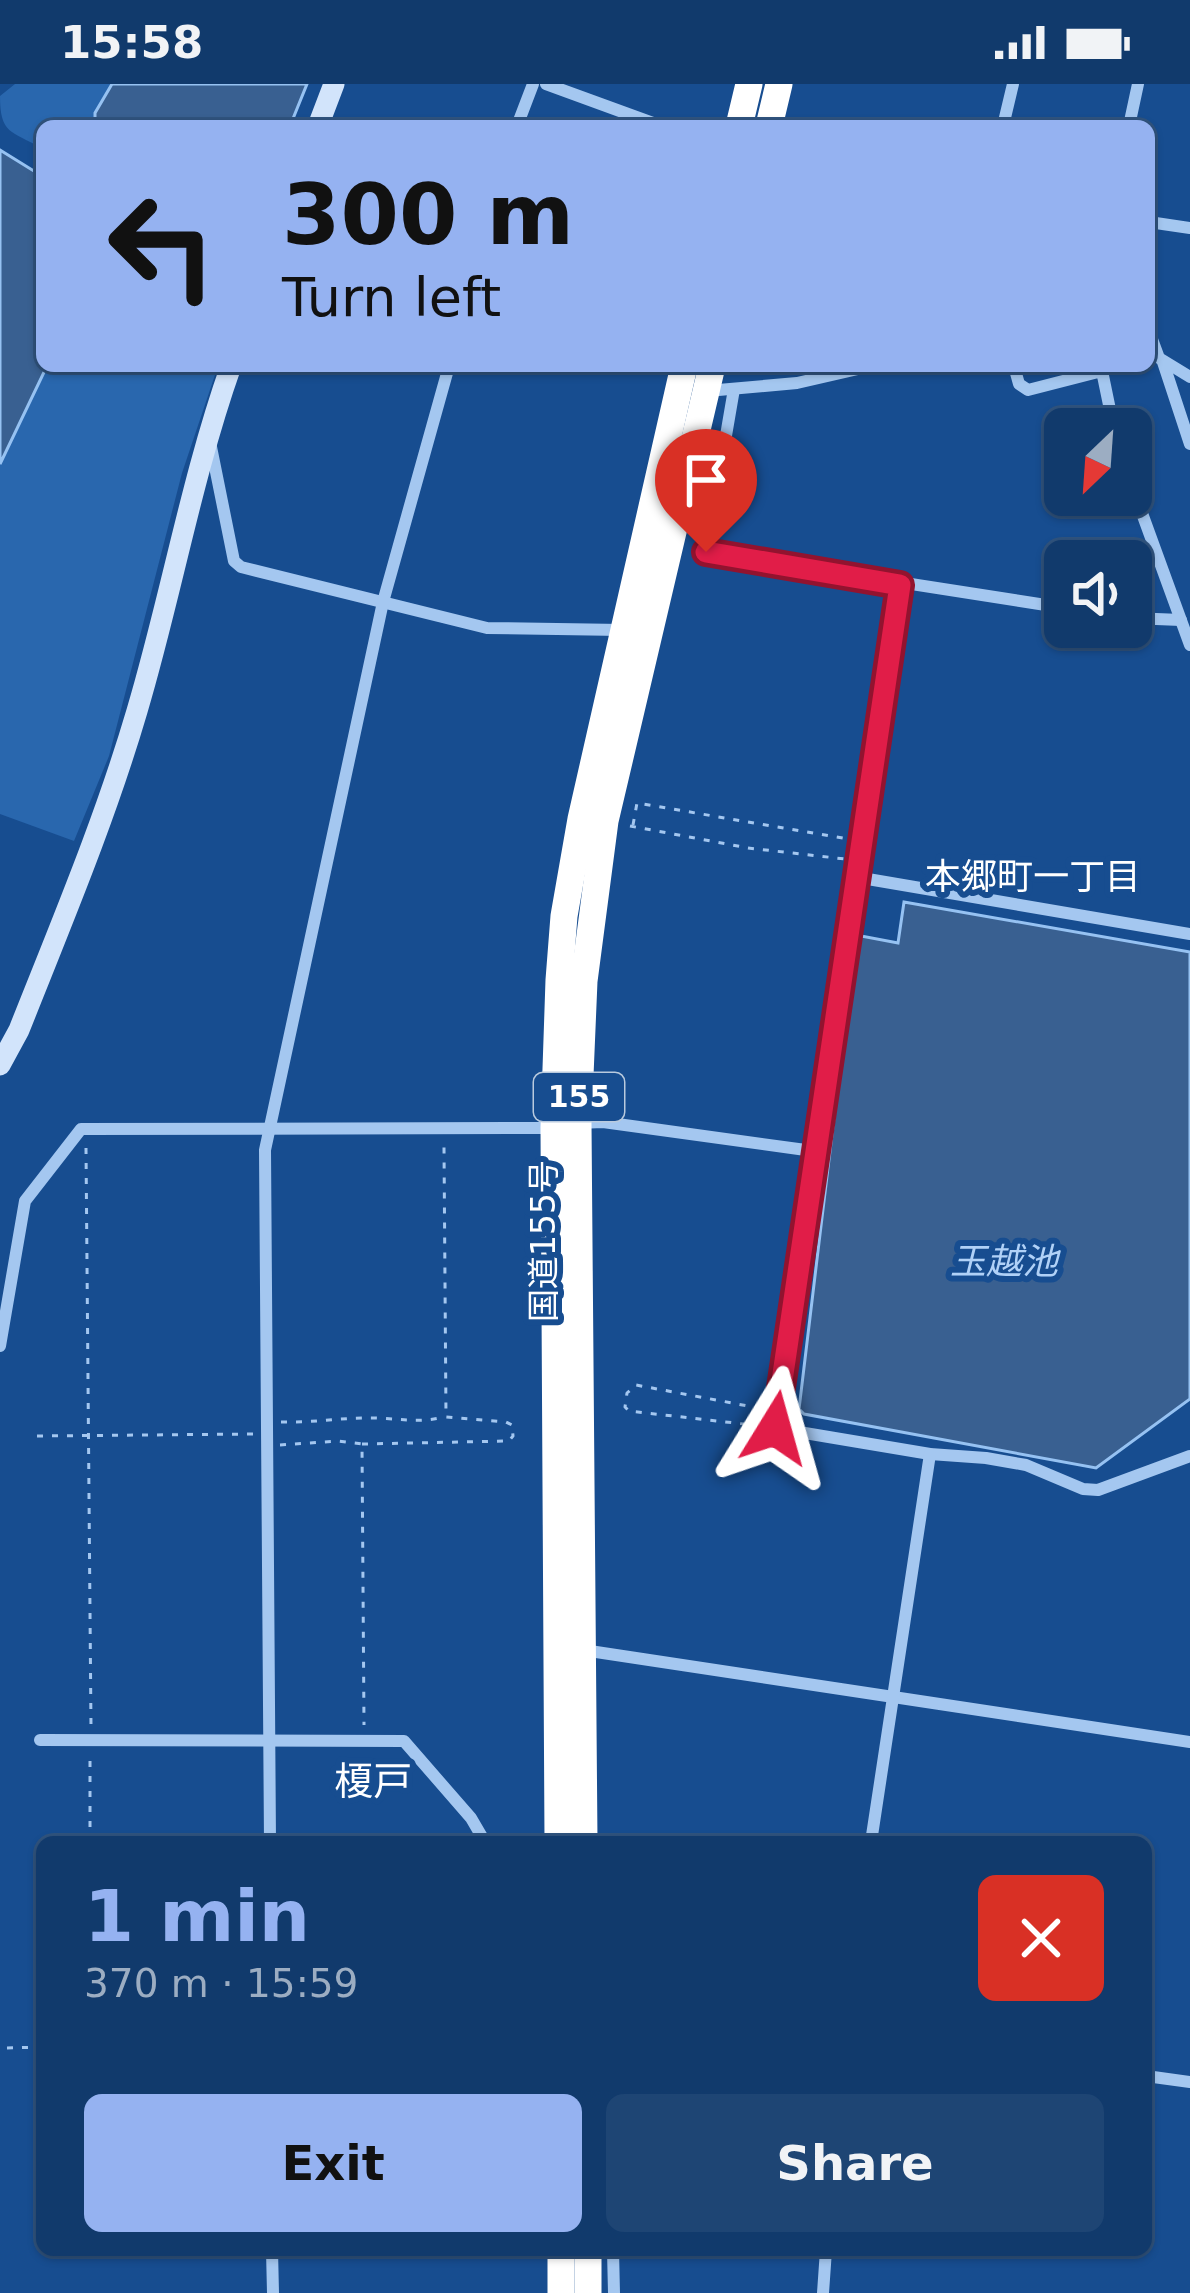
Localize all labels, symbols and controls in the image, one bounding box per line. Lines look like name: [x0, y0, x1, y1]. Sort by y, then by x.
text: 15:58: [60, 16, 203, 69]
text: 300 m: [282, 166, 574, 264]
icon: left: [84, 168, 240, 324]
text: Turn left: [282, 266, 501, 329]
north arrow: [1044, 408, 1152, 516]
map controls: [1044, 408, 1152, 648]
pin: [655, 429, 757, 552]
icon: arrive: [673, 447, 739, 513]
button: sound: [1044, 540, 1152, 648]
district label: 本郷町一丁目: [925, 856, 1141, 897]
road number: 155: [534, 1073, 624, 1121]
street label: 国道155号: [524, 1160, 563, 1322]
water label: 玉越池: [950, 1241, 1061, 1282]
position arrow: [712, 1365, 838, 1491]
district label: 榎戸: [334, 1759, 412, 1804]
text: 1 min: [84, 1874, 310, 1958]
button: close: [978, 1875, 1104, 2001]
text: 370 m · 15:59: [84, 1961, 358, 2006]
button: Exit: [84, 2094, 582, 2232]
button: Share: [606, 2094, 1104, 2232]

